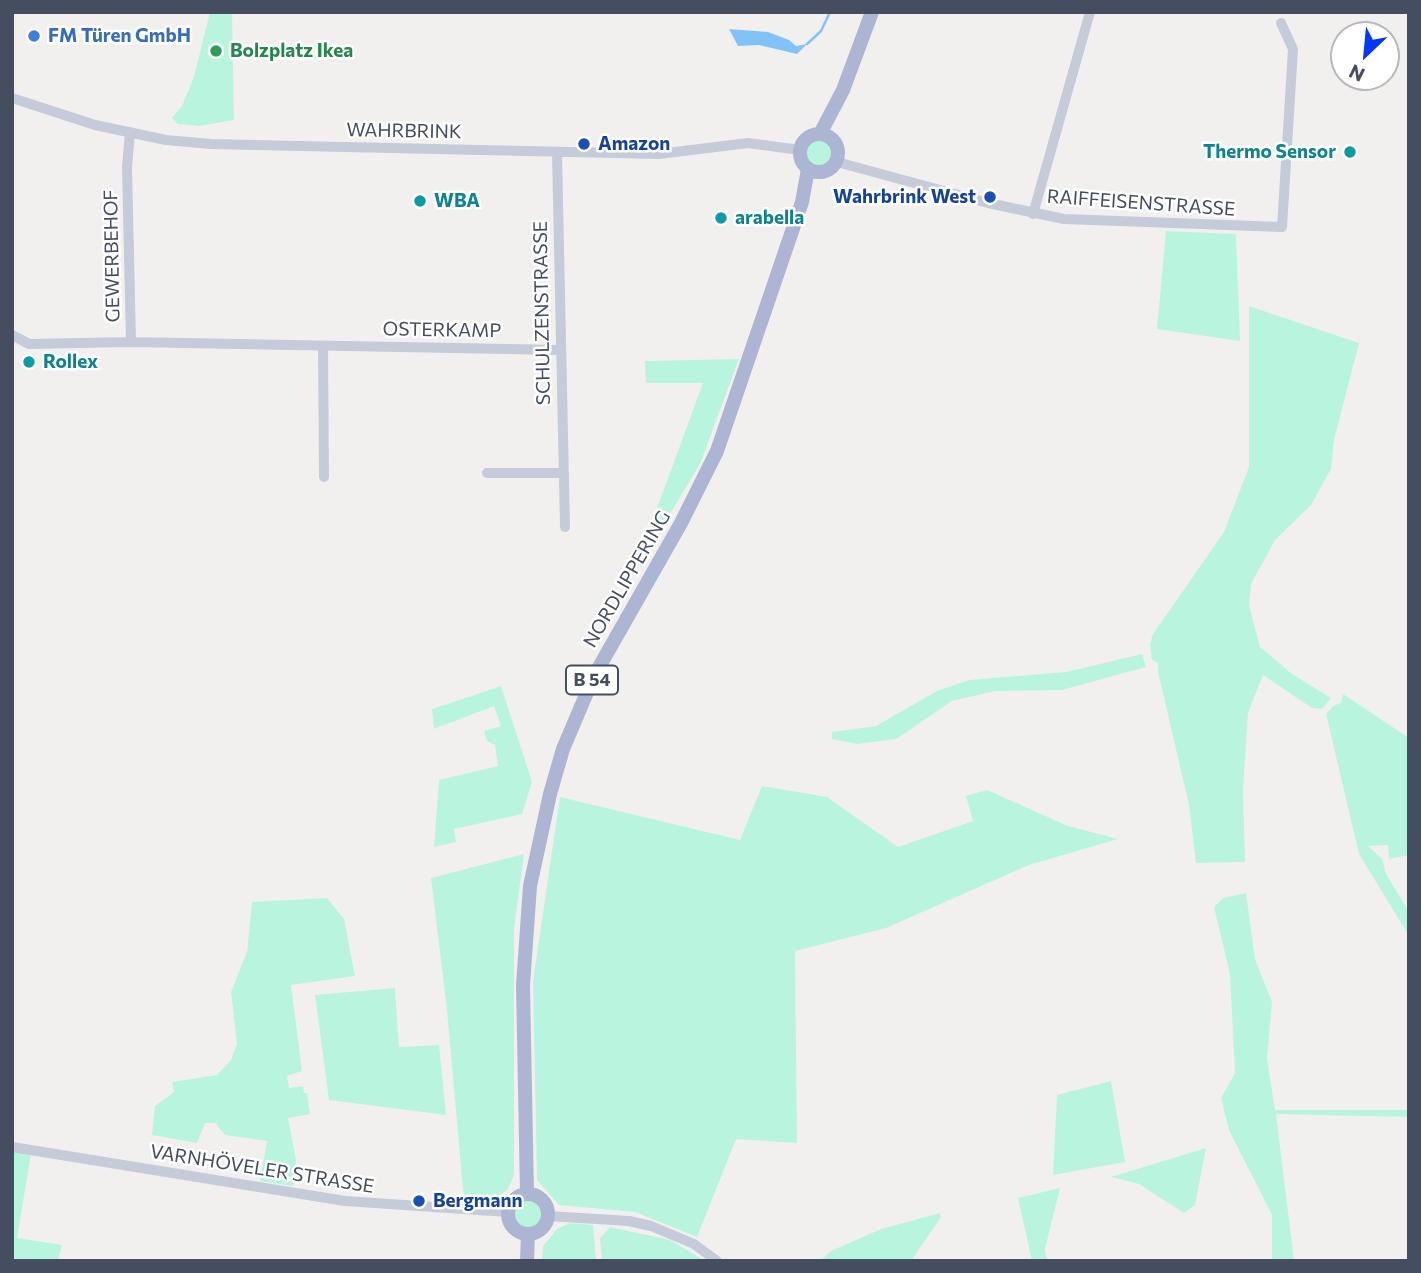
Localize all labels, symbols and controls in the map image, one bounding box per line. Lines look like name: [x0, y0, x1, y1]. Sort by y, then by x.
north arrow: [1330, 21, 1400, 91]
place label: FM Türen GmbH: [48, 25, 191, 47]
marker: FM Türen GmbH: [26, 28, 42, 44]
place label: Bolzplatz Ikea: [230, 40, 353, 62]
marker: Bolzplatz Ikea: [208, 43, 224, 59]
text: N: [1345, 60, 1368, 87]
street label: WAHRBRINK: [346, 119, 462, 143]
place label: Amazon: [598, 133, 670, 155]
marker: Amazon: [576, 136, 592, 152]
place label: Thermo Sensor: [1203, 141, 1336, 163]
marker: Thermo Sensor: [1342, 144, 1358, 160]
street label: RAIFFEISENSTRASSE: [1046, 185, 1236, 221]
place label: Wahrbrink West: [833, 186, 976, 208]
street label: GEWERBEHOF: [99, 189, 125, 323]
marker: Wahrbrink West: [982, 189, 998, 205]
place label: WBA: [434, 190, 480, 212]
marker: WBA: [412, 193, 428, 209]
place label: arabella: [735, 207, 804, 229]
marker: arabella: [713, 210, 729, 226]
street label: SCHULZENSTRASSE: [529, 221, 555, 405]
street label: OSTERKAMP: [383, 318, 501, 342]
place label: Rollex: [43, 351, 98, 373]
marker: Rollex: [21, 354, 37, 370]
street label: NORDLIPPERING: [579, 507, 675, 651]
road number: B 54: [566, 666, 618, 694]
street label: VARNHÖVELER STRASSE: [148, 1140, 376, 1198]
place label: Bergmann: [433, 1190, 522, 1212]
marker: Bergmann: [411, 1193, 427, 1209]

